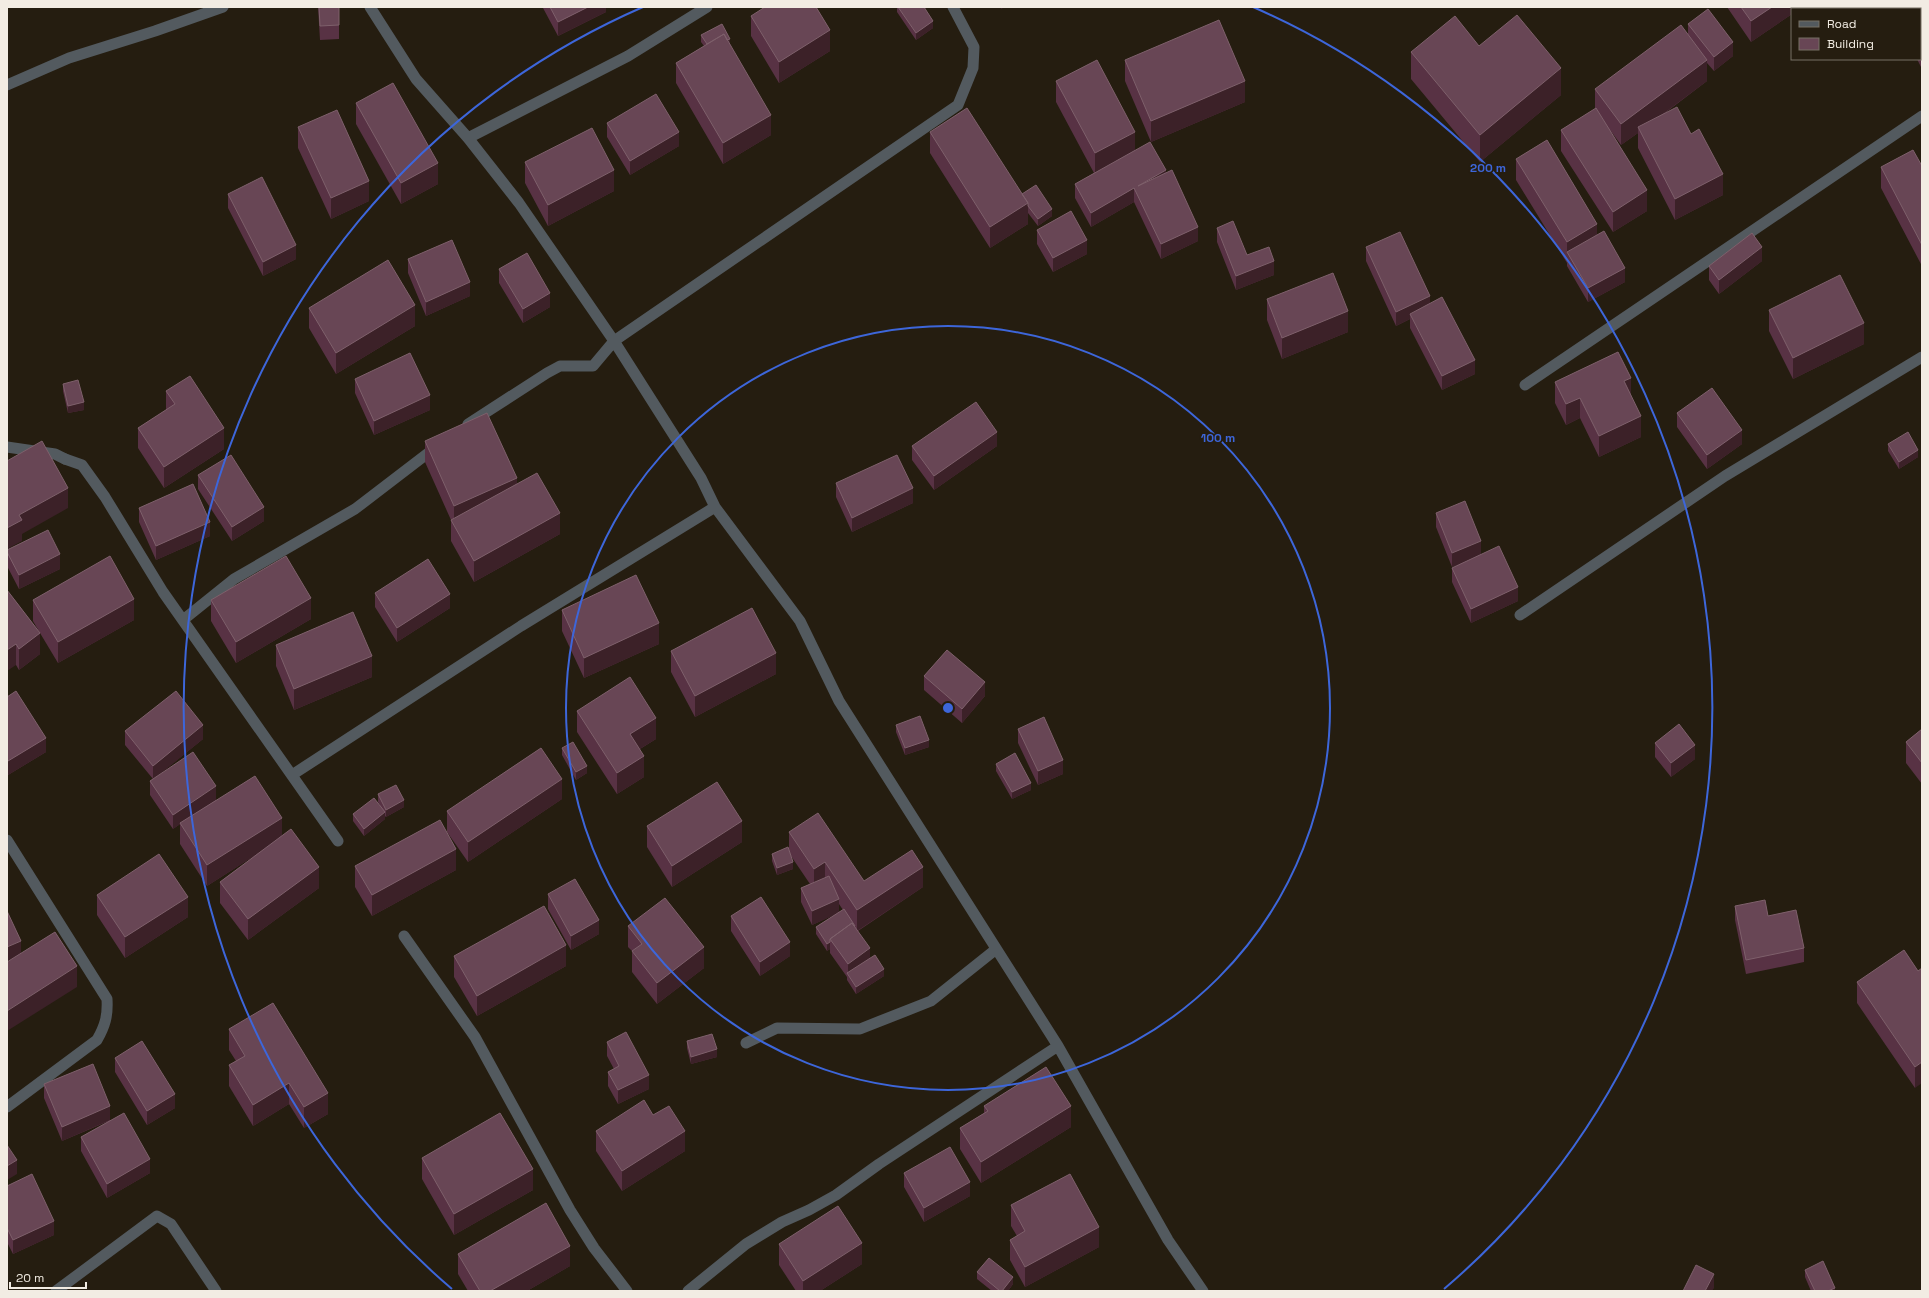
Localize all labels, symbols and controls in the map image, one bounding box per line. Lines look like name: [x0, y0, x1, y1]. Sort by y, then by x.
legend: [1791, 8, 1921, 60]
text: Road: [1827, 16, 1856, 32]
text: Building: [1827, 36, 1874, 52]
text: 200 m: [1470, 160, 1506, 176]
text: 100 m: [1201, 430, 1235, 446]
centre of rings: [941, 701, 955, 715]
scale bar: [10, 1264, 86, 1290]
text: 20 m: [16, 1270, 44, 1286]

